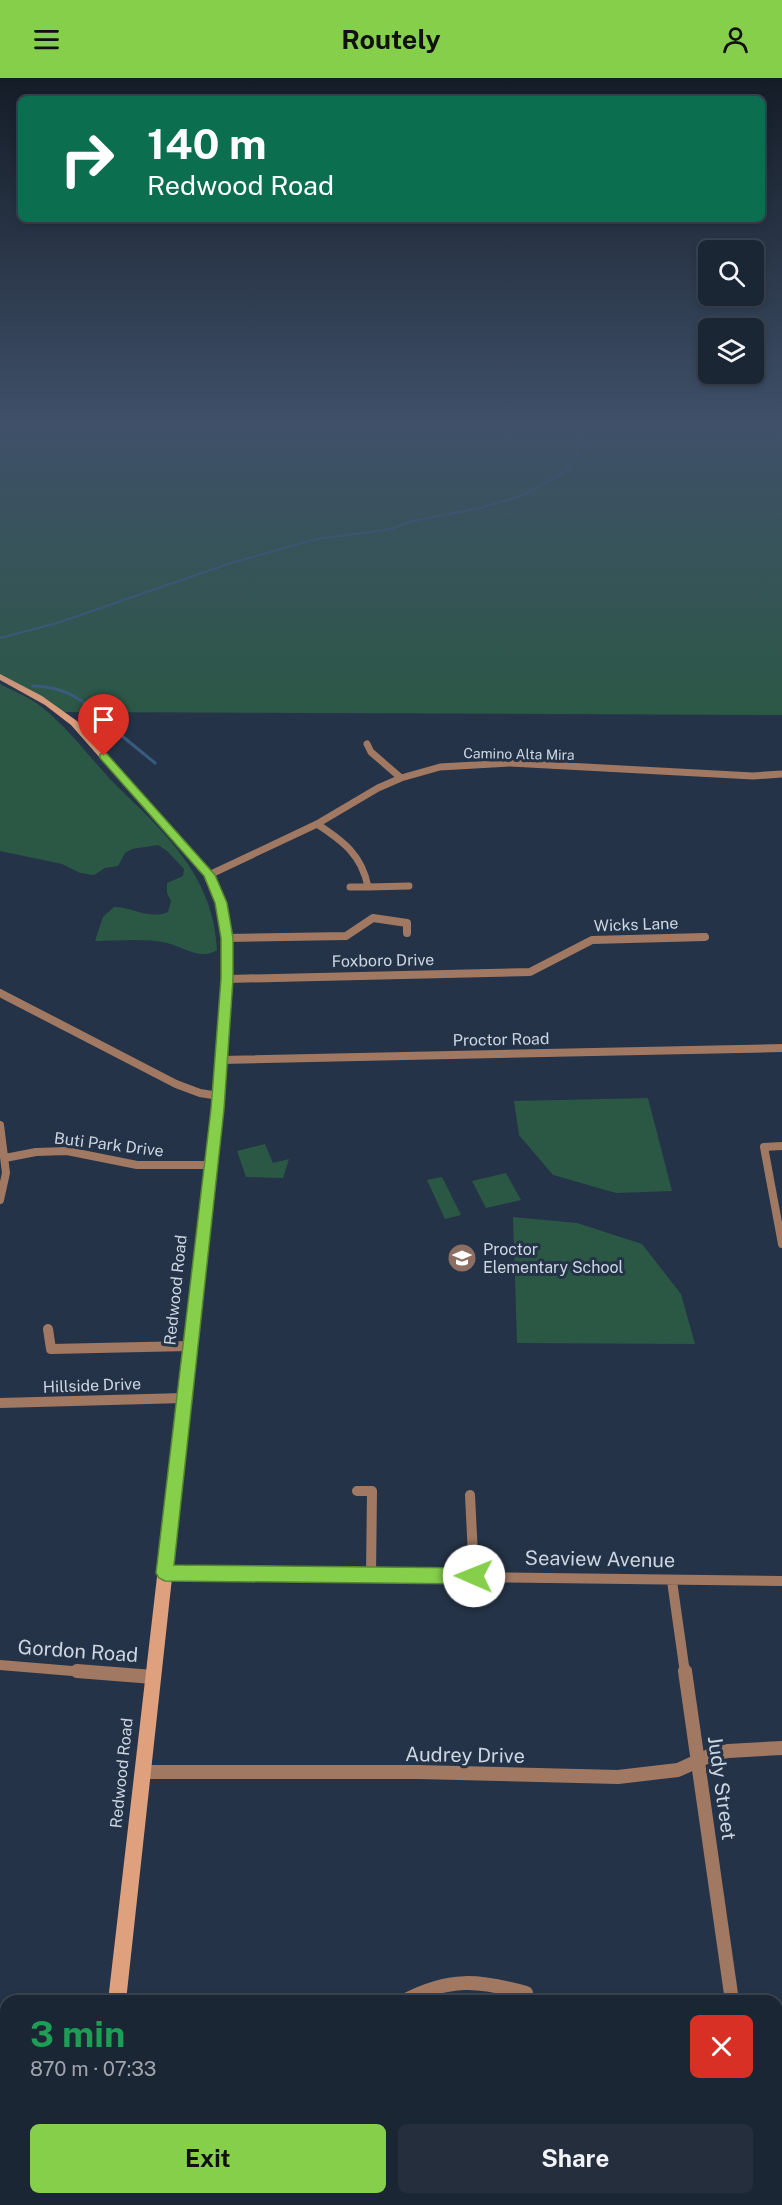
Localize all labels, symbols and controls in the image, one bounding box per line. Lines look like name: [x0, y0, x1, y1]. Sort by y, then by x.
icon: menu: [30, 23, 63, 56]
text: Routely: [341, 23, 441, 55]
icon: person: [719, 23, 752, 56]
text: 140 m: [147, 119, 267, 168]
icon: right: [48, 120, 126, 198]
text: Redwood Road: [147, 169, 334, 201]
map controls: [698, 240, 764, 384]
button: search: [698, 240, 764, 306]
button: layers: [698, 318, 764, 384]
pin: [78, 694, 129, 756]
icon: arrive: [87, 703, 120, 736]
street label: Camino Alta Mira: [463, 745, 575, 763]
street label: Wicks Lane: [593, 914, 679, 935]
street label: Foxboro Drive: [332, 950, 434, 971]
street label: Proctor Road: [452, 1029, 550, 1050]
street label: Buti Park Drive: [53, 1128, 165, 1161]
street label: Redwood Road: [160, 1234, 191, 1346]
place label: Proctor Elementary School: [483, 1240, 624, 1277]
school or university icon: Proctor Elementary School: [446, 1242, 478, 1274]
street label: Hillside Drive: [43, 1374, 141, 1397]
position arrow: [442, 1544, 506, 1608]
street label: Seaview Avenue: [524, 1546, 676, 1572]
street label: Gordon Road: [17, 1635, 139, 1667]
street label: Redwood Road: [106, 1717, 137, 1829]
street label: Judy Street: [703, 1734, 741, 1842]
street label: Audrey Drive: [405, 1742, 525, 1768]
text: 3 min: [30, 2013, 125, 2055]
button: close: [690, 2015, 753, 2078]
text: 870 m · 07:33: [30, 2057, 156, 2081]
button: Exit: [30, 2124, 386, 2193]
button: Share: [398, 2124, 753, 2193]

